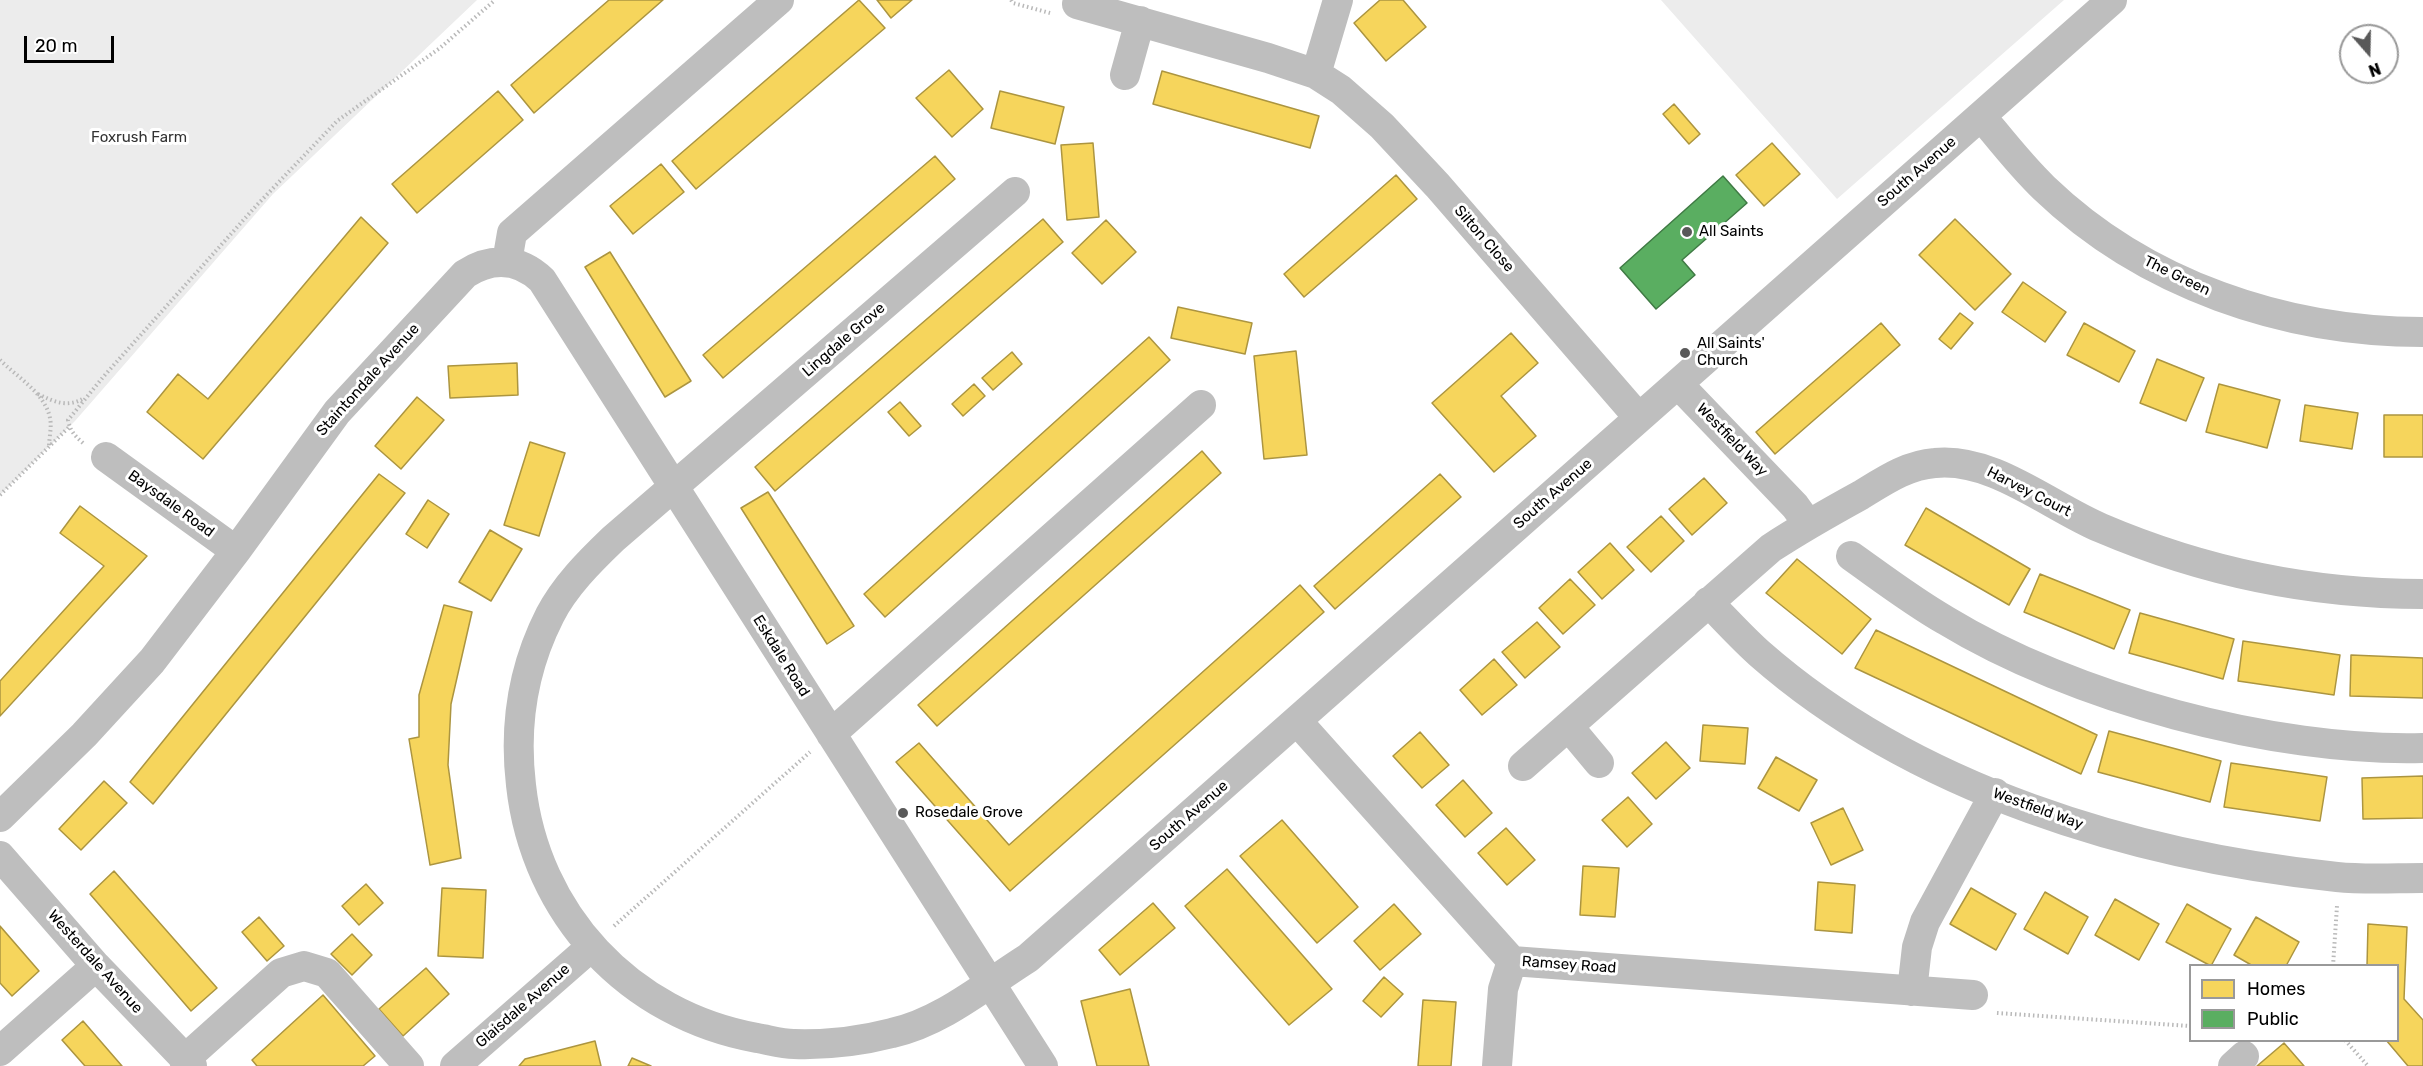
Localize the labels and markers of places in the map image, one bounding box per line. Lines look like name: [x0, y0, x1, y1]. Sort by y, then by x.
place label: All Saints: [1699, 223, 1764, 241]
marker: All Saints: [1680, 225, 1694, 239]
place label: All Saints' Church: [1697, 335, 1765, 370]
marker: All Saints' Church: [1678, 346, 1692, 360]
place label: Rosedale Grove: [915, 804, 1023, 822]
marker: Rosedale Grove: [896, 806, 910, 820]

